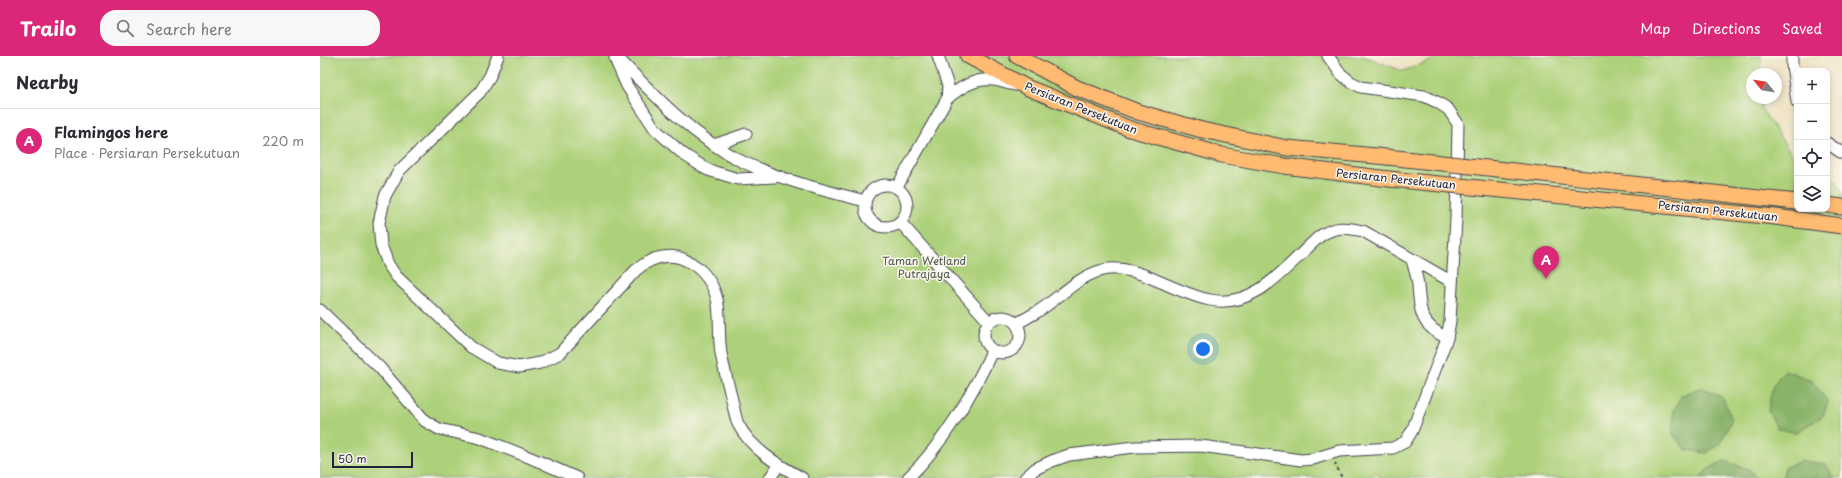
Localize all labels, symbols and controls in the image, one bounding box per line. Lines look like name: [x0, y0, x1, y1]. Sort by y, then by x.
search box: [100, 10, 380, 46]
text: Trailo: [20, 14, 76, 42]
icon: search: [114, 17, 136, 39]
text: Search here: [146, 17, 232, 40]
text: Map: [1640, 18, 1670, 39]
text: Directions: [1692, 18, 1760, 39]
text: Saved: [1782, 18, 1822, 39]
north arrow: [1746, 68, 1782, 104]
map controls: [1794, 68, 1830, 212]
button: +: [1794, 68, 1830, 104]
text: Nearby: [16, 69, 78, 95]
street label: Persiaran Persekutuan: [1022, 77, 1140, 138]
button: −: [1794, 104, 1830, 140]
text: Flamingos here: [54, 120, 168, 143]
text: A: [24, 131, 34, 150]
text: 220 m: [262, 131, 304, 150]
button: locate: [1794, 140, 1830, 176]
text: Place · Persiaran Persekutuan: [54, 143, 240, 162]
street label: Persiaran Persekutuan: [1335, 164, 1457, 193]
button: layers: [1794, 176, 1830, 212]
street label: Persiaran Persekutuan: [1657, 196, 1779, 225]
pin: A: [1533, 246, 1559, 279]
park label: Taman Wetland Putrajaya: [882, 252, 966, 282]
your location: [1193, 339, 1213, 359]
scale bar: [332, 450, 413, 469]
text: 50 m: [338, 450, 367, 467]

